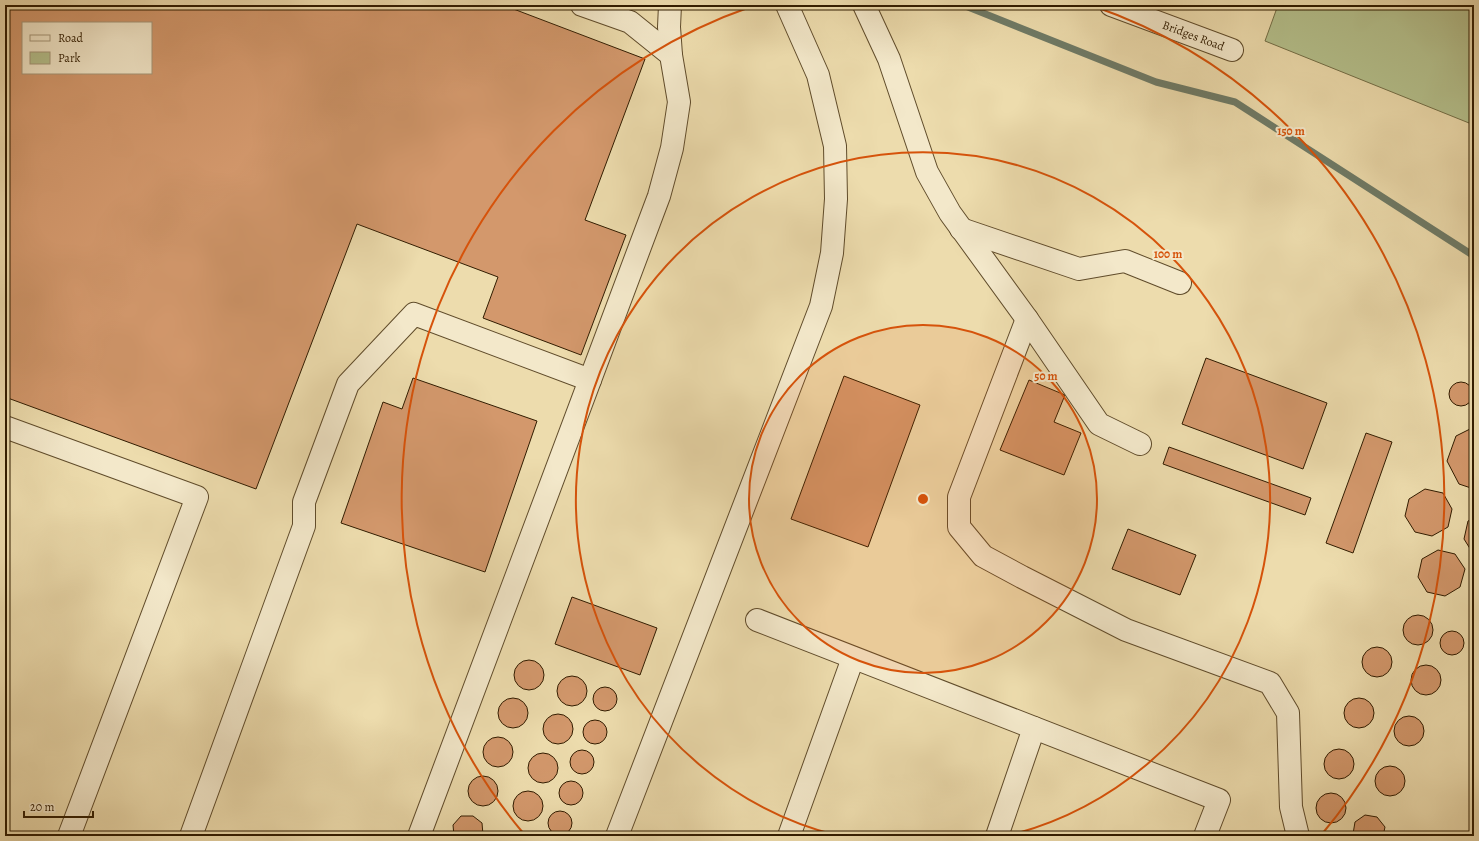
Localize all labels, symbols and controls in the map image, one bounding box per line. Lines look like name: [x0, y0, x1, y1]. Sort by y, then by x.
street label: Bridges Road: [1160, 17, 1227, 55]
legend: [22, 22, 152, 74]
text: Road: [58, 30, 84, 46]
text: Park: [58, 50, 81, 66]
text: 150 m: [1277, 123, 1305, 139]
text: 100 m: [1154, 246, 1182, 262]
text: 50 m: [1034, 368, 1058, 384]
centre of rings: [916, 492, 930, 506]
scale bar: [24, 793, 93, 819]
text: 20 m: [30, 799, 54, 815]

